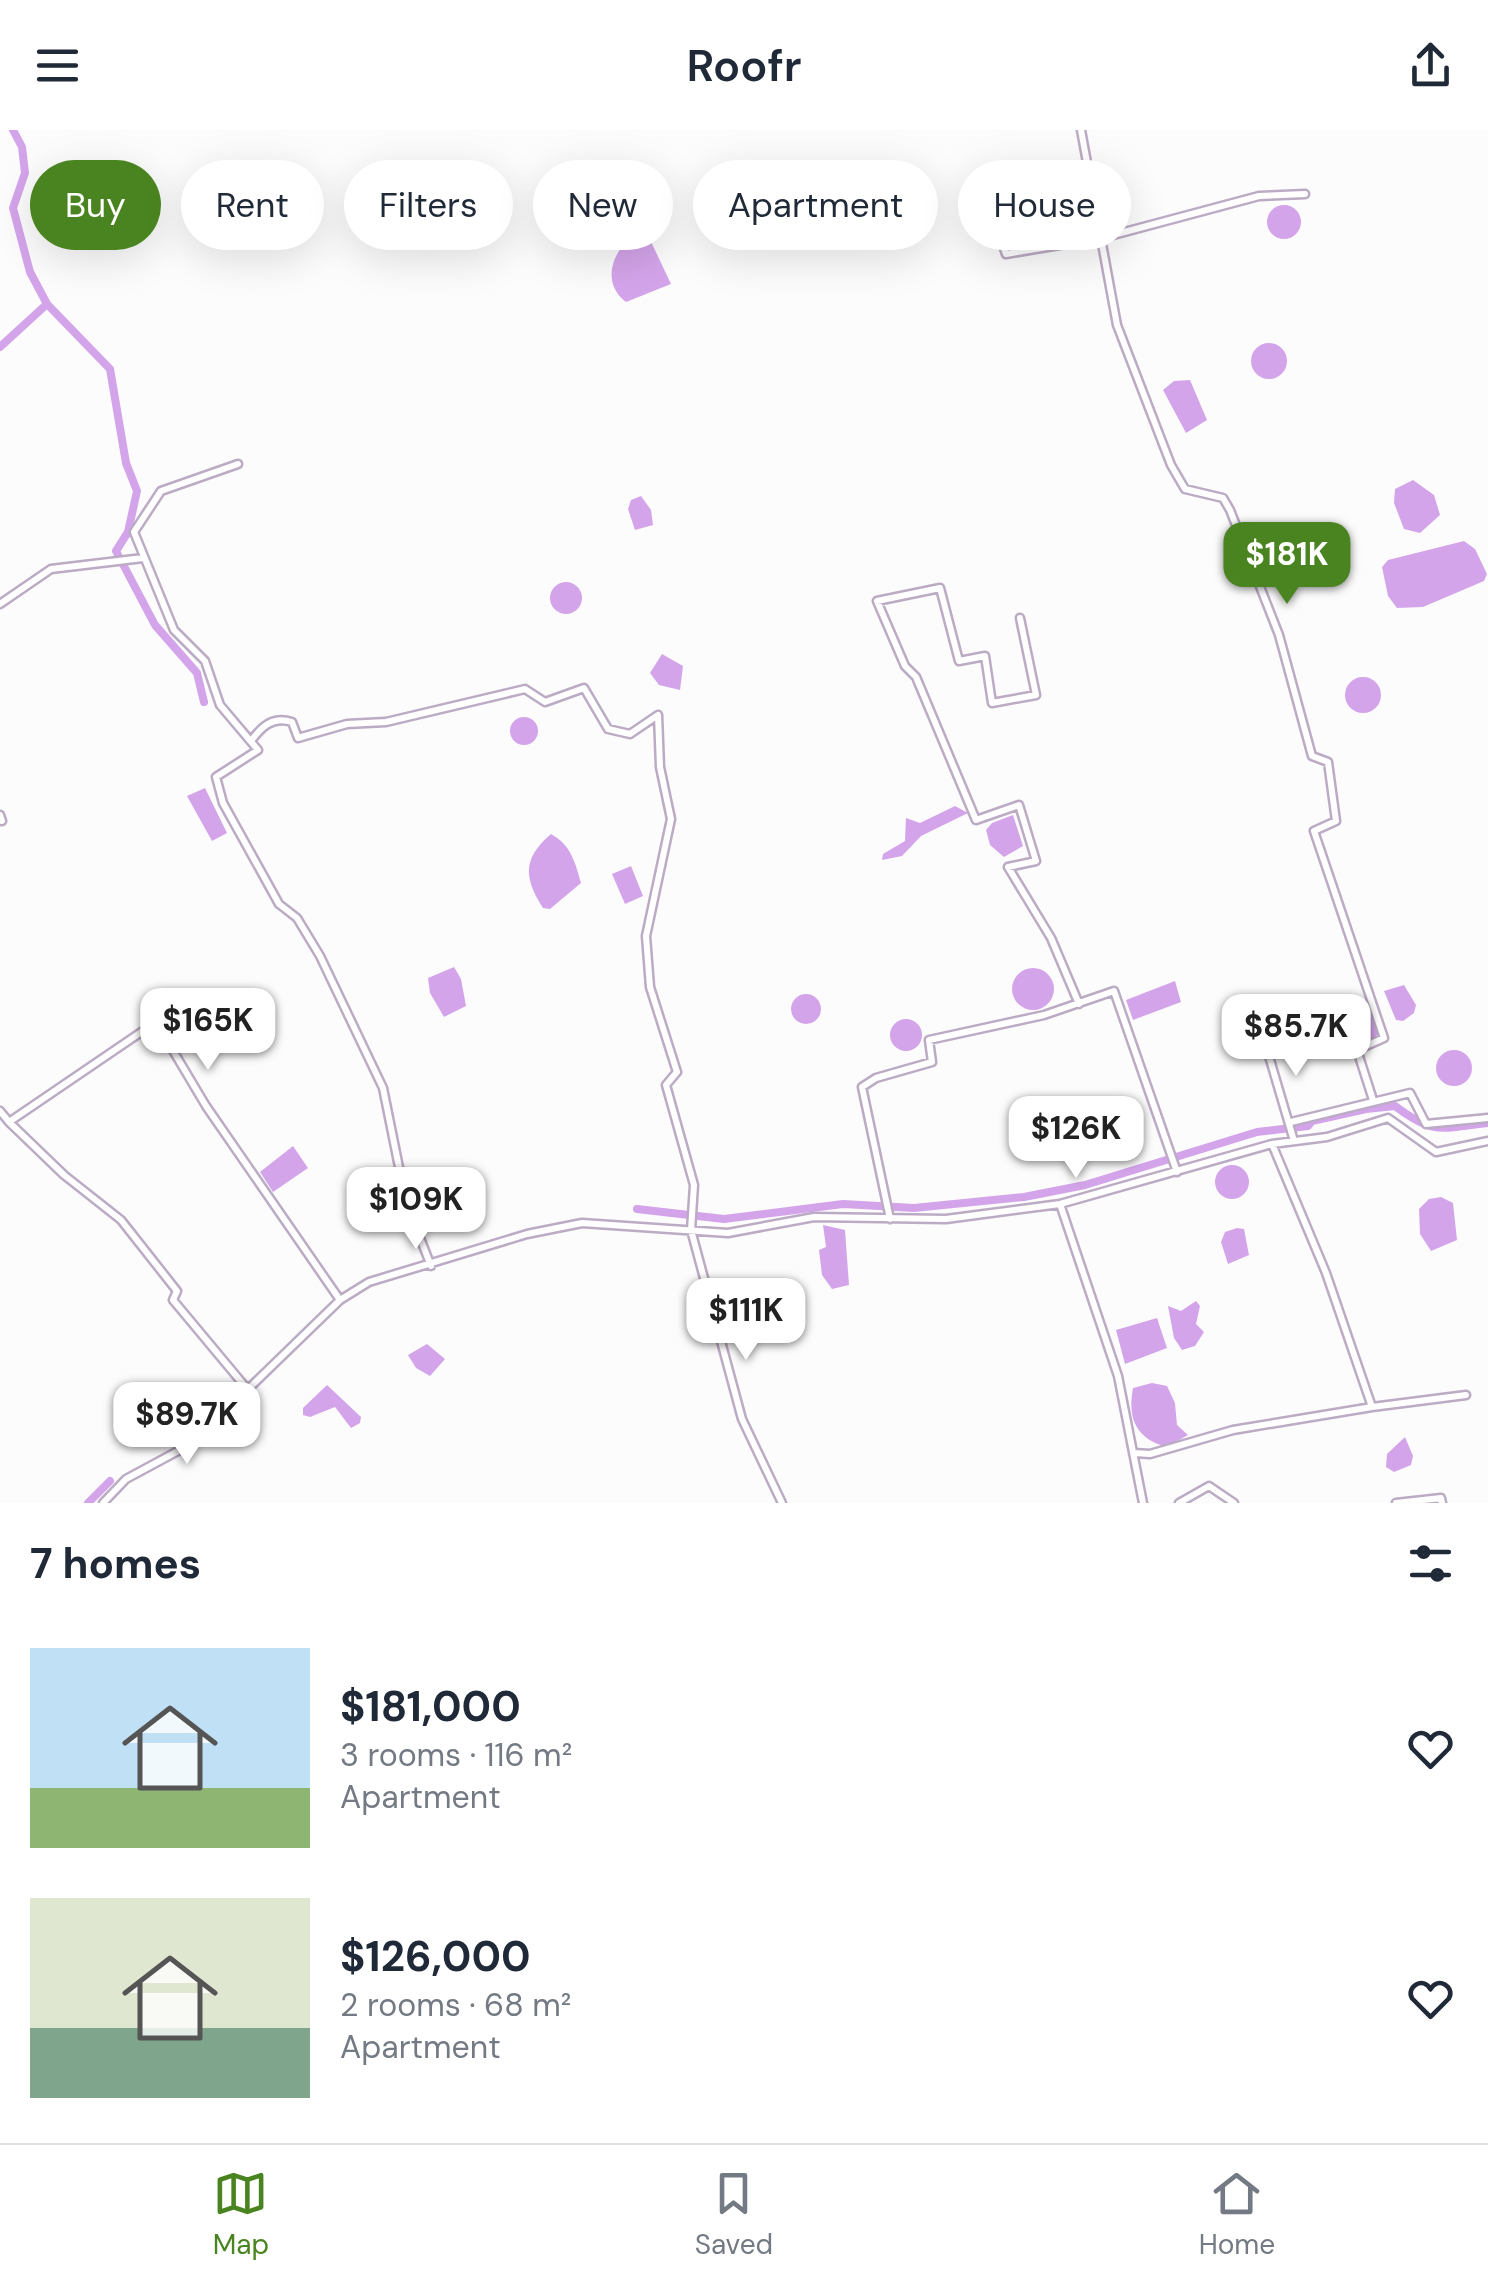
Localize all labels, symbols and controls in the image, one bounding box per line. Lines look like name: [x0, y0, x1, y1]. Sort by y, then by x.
text: Roofr: [686, 36, 802, 95]
icon: menu: [30, 38, 85, 93]
icon: share: [1403, 38, 1458, 93]
chip: Buy: [30, 160, 161, 250]
chip: Rent: [181, 160, 324, 250]
chip: Filters: [344, 160, 513, 250]
chip: New: [533, 160, 673, 250]
chip: Apartment: [693, 160, 938, 250]
chip: House: [958, 160, 1131, 250]
pin: $181K: [1217, 522, 1357, 607]
text: $181K: [1245, 533, 1329, 575]
pin: $165K: [138, 988, 278, 1073]
pin: $85.7K: [1215, 994, 1377, 1079]
text: $165K: [162, 999, 254, 1041]
text: $85.7K: [1244, 1005, 1348, 1047]
pin: $126K: [1006, 1096, 1146, 1181]
text: $126K: [1031, 1107, 1121, 1149]
pin: $109K: [346, 1167, 486, 1252]
text: $109K: [369, 1178, 463, 1220]
pin: $111K: [676, 1278, 816, 1363]
text: $111K: [708, 1289, 784, 1331]
pin: $89.7K: [106, 1382, 268, 1467]
text: $89.7K: [135, 1393, 239, 1435]
text: 7 homes: [30, 1536, 201, 1591]
icon: filters: [1403, 1536, 1458, 1591]
text: $181,000: [340, 1679, 521, 1734]
icon: home: [110, 1688, 230, 1808]
icon: heart: [1403, 1721, 1458, 1776]
text: 3 rooms · 116 m²: [340, 1734, 572, 1776]
text: Apartment: [340, 1776, 501, 1818]
text: $126,000: [340, 1929, 531, 1984]
icon: home: [110, 1938, 230, 2058]
icon: heart: [1403, 1971, 1458, 2026]
text: 2 rooms · 68 m²: [340, 1984, 571, 2026]
text: Apartment: [340, 2026, 501, 2068]
tab: Map: [213, 2166, 269, 2263]
tab: Saved: [695, 2166, 773, 2263]
tab: Home: [1199, 2166, 1275, 2263]

